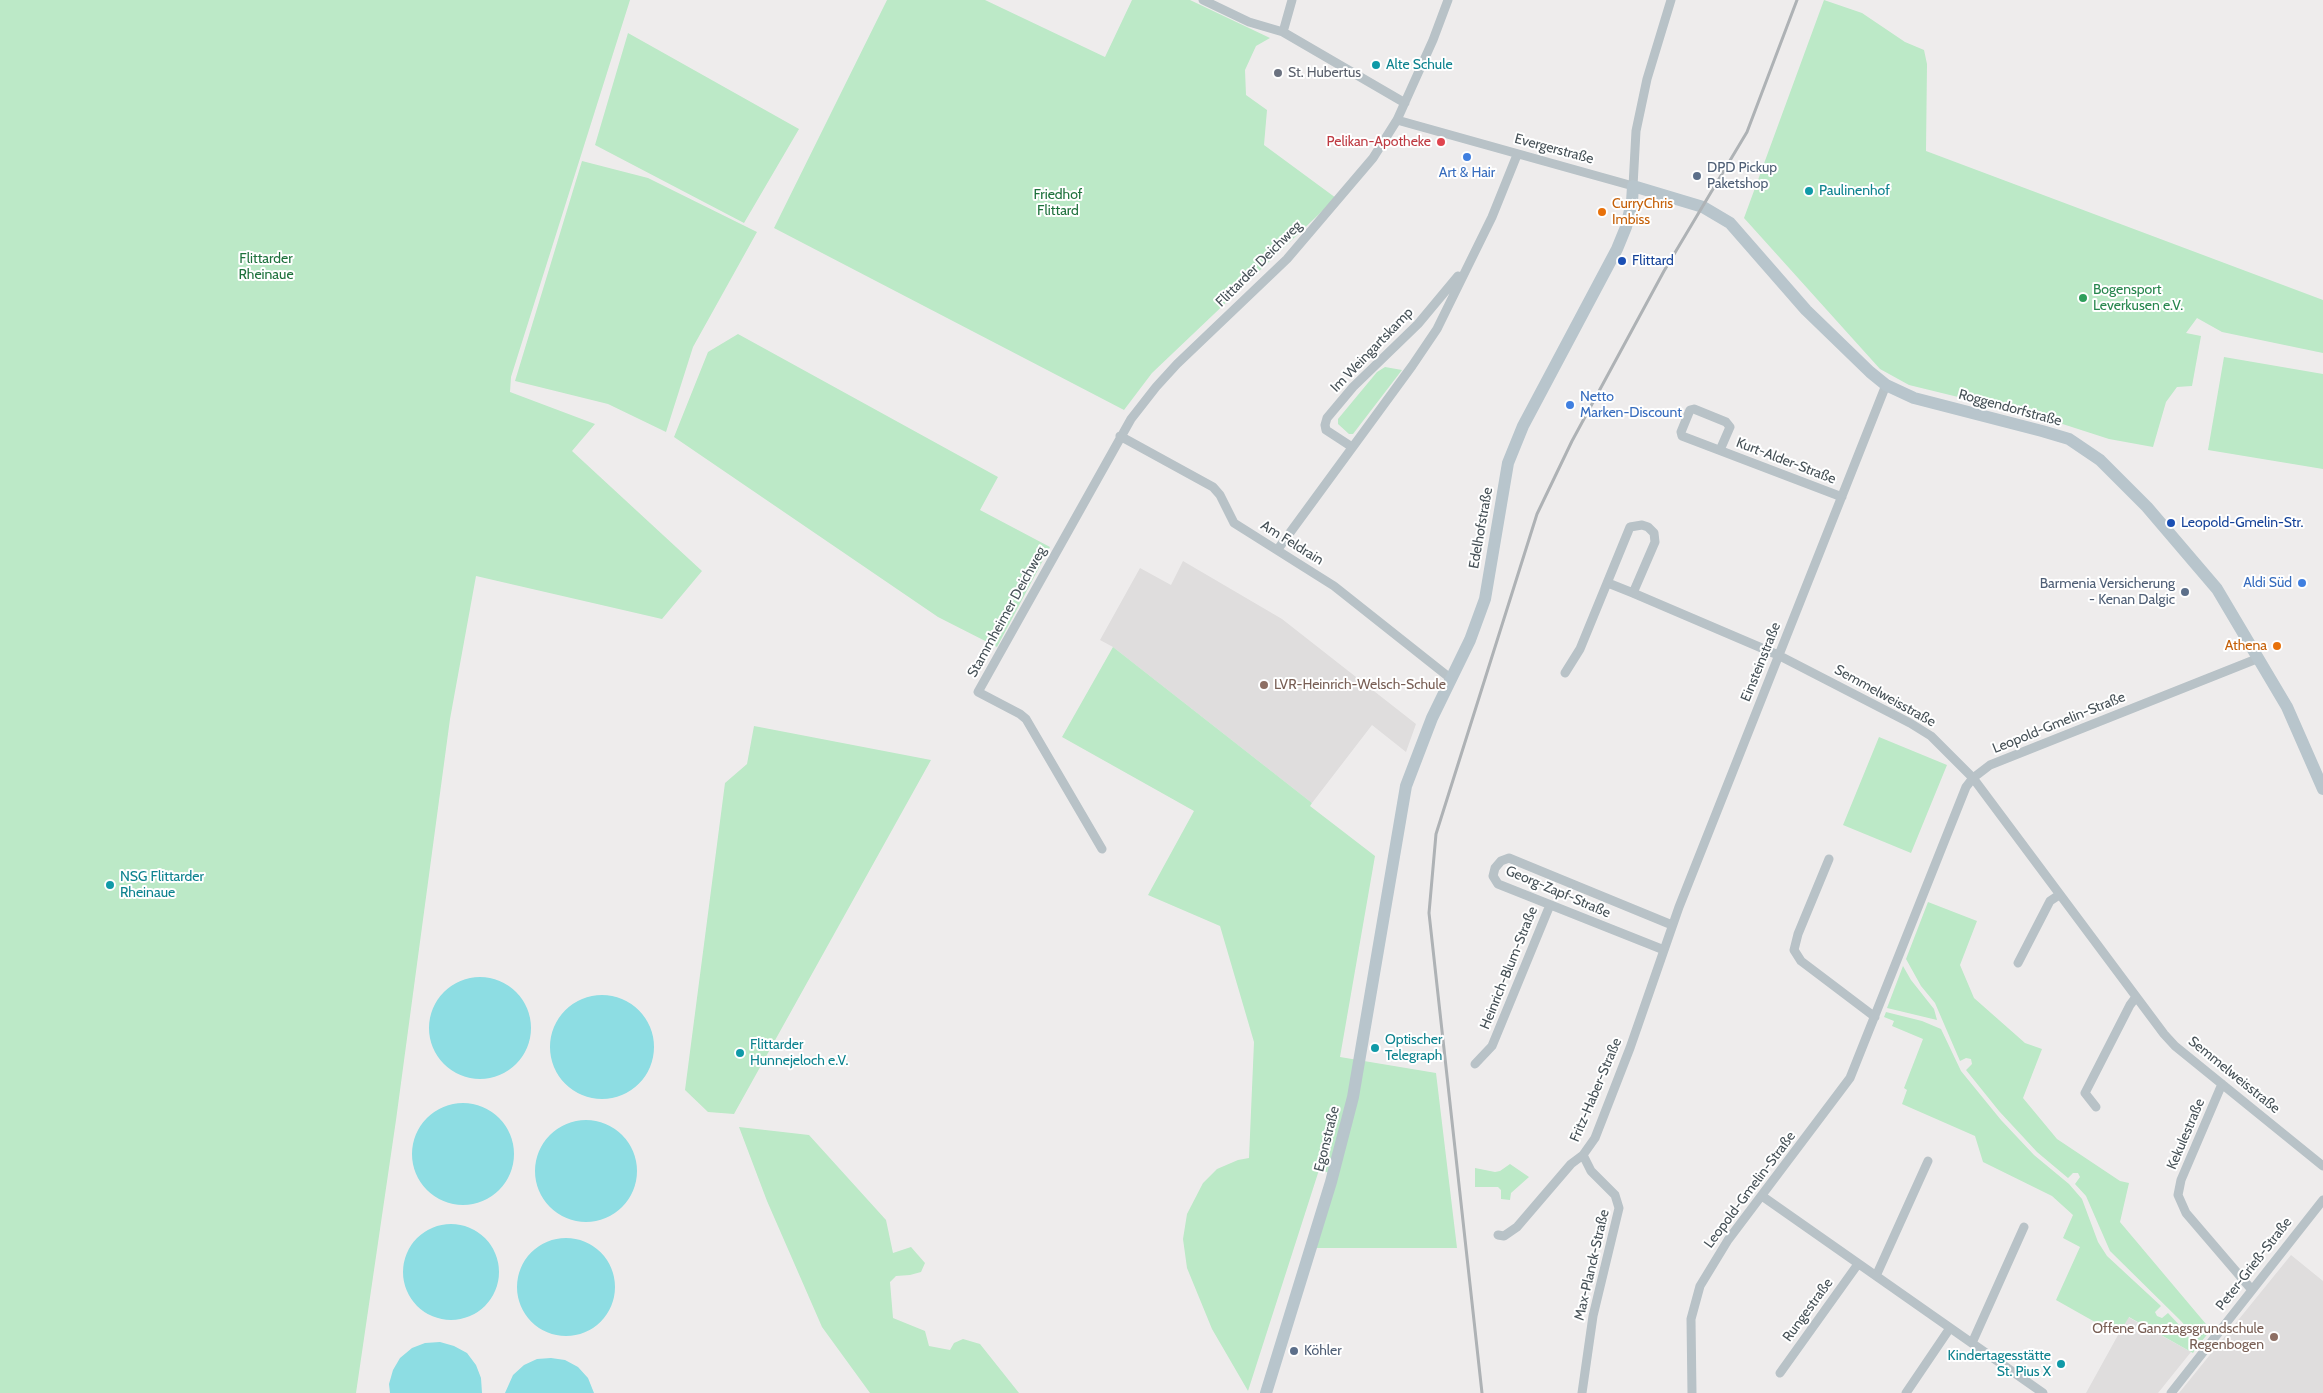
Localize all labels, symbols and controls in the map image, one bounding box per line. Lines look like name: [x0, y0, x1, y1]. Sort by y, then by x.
place label: Alte Schule: [1386, 57, 1453, 73]
marker: Alte Schule: [1370, 59, 1382, 71]
place label: St. Hubertus: [1288, 65, 1361, 81]
marker: St. Hubertus: [1272, 67, 1284, 79]
street label: Evergerstraße: [1513, 130, 1595, 168]
place label: Pelikan-Apotheke: [1326, 134, 1431, 150]
marker: Pelikan-Apotheke: [1435, 136, 1447, 148]
marker: Art & Hair: [1461, 151, 1473, 163]
place label: DPD Pickup Paketshop: [1707, 160, 1777, 192]
place label: Art & Hair: [1439, 165, 1495, 181]
marker: DPD Pickup Paketshop: [1691, 170, 1703, 182]
place label: Paulinenhof: [1819, 183, 1890, 199]
marker: Paulinenhof: [1803, 185, 1815, 197]
park label: Friedhof Flittard: [1034, 187, 1082, 220]
place label: CurryChris Imbiss: [1612, 196, 1673, 228]
marker: CurryChris Imbiss: [1596, 206, 1608, 218]
street label: Flittarder Deichweg: [1212, 217, 1306, 311]
park label: Flittarder Rheinaue: [238, 251, 294, 284]
place label: Flittard: [1632, 253, 1674, 269]
marker: Flittard: [1616, 255, 1628, 267]
place label: Bogensport Leverkusen e.V.: [2093, 282, 2183, 314]
marker: Bogensport Leverkusen e.V.: [2077, 292, 2089, 304]
street label: Im Weingartskamp: [1327, 304, 1417, 396]
street label: Roggendorfstraße: [1957, 386, 2063, 430]
place label: Netto Marken-Discount: [1580, 389, 1682, 422]
marker: Netto Marken-Discount: [1564, 399, 1576, 411]
street label: Kurt-Alder-Straße: [1734, 434, 1838, 488]
street label: Edelhofstraße: [1466, 486, 1496, 570]
place label: Leopold-Gmelin-Str.: [2181, 515, 2303, 531]
street label: Am Feldrain: [1258, 517, 1326, 569]
marker: Leopold-Gmelin-Str.: [2165, 517, 2177, 529]
street label: Stammheimer Deichweg: [964, 544, 1050, 680]
place label: Aldi Süd: [2243, 575, 2292, 591]
place label: Barmenia Versicherung - Kenan Dalgic: [2040, 576, 2175, 608]
marker: Aldi Süd: [2296, 577, 2308, 589]
marker: Barmenia Versicherung - Kenan Dalgic: [2179, 586, 2191, 598]
street label: Einsteinstraße: [1737, 620, 1785, 704]
place label: Athena: [2225, 638, 2267, 654]
marker: Athena: [2271, 640, 2283, 652]
street label: Semmelweisstraße: [1831, 661, 1939, 731]
place label: LVR-Heinrich-Welsch-Schule: [1274, 677, 1446, 693]
marker: LVR-Heinrich-Welsch-Schule: [1258, 679, 1270, 691]
street label: Leopold-Gmelin-Straße: [1990, 689, 2128, 757]
street label: Georg-Zapf-Straße: [1503, 862, 1613, 922]
place label: NSG Flittarder Rheinaue: [120, 869, 204, 902]
marker: NSG Flittarder Rheinaue: [104, 879, 116, 891]
street label: Heinrich-Blum-Straße: [1477, 904, 1541, 1032]
place label: Optischer Telegraph: [1385, 1032, 1442, 1064]
street label: Semmelweisstraße: [2185, 1033, 2283, 1117]
street label: Fritz-Haber-Straße: [1567, 1035, 1625, 1145]
place label: Flittarder Hunnejeloch e.V.: [750, 1037, 848, 1070]
marker: Optischer Telegraph: [1369, 1042, 1381, 1054]
marker: Flittarder Hunnejeloch e.V.: [734, 1047, 746, 1059]
street label: Kekulestraße: [2164, 1096, 2208, 1172]
street label: Egonstraße: [1311, 1105, 1343, 1173]
street label: Leopold-Gmelin-Straße: [1701, 1128, 1799, 1252]
street label: Max-Planck-Straße: [1571, 1208, 1613, 1322]
street label: Peter-Grieß-Straße: [2212, 1214, 2296, 1314]
street label: Rungestraße: [1779, 1275, 1837, 1345]
place label: Offene Ganztagsgrundschule Regenbogen: [2092, 1321, 2264, 1354]
marker: Offene Ganztagsgrundschule Regenbogen: [2268, 1331, 2280, 1343]
place label: Köhler: [1304, 1343, 1342, 1359]
marker: Köhler: [1288, 1345, 1300, 1357]
place label: Kindertagesstätte St. Pius X: [1948, 1348, 2051, 1380]
marker: Kindertagesstätte St. Pius X: [2055, 1358, 2067, 1370]

